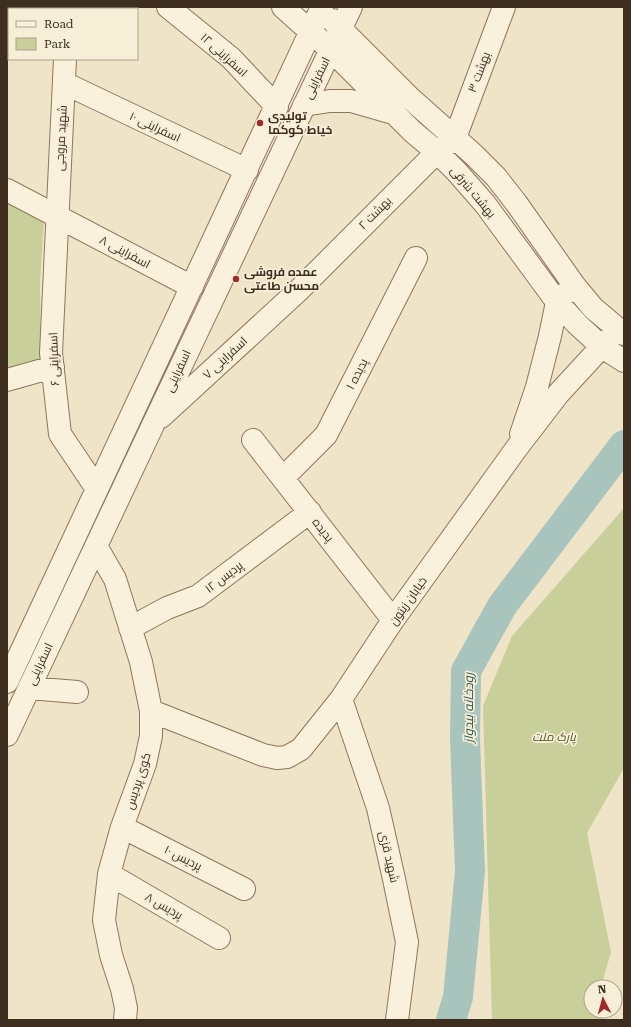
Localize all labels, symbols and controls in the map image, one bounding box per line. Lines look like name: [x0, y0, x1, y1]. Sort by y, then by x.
legend: [8, 8, 138, 60]
text: Road: [44, 17, 74, 31]
street label: اسفراینی ۱۲: [198, 30, 250, 80]
text: Park: [44, 37, 71, 51]
street label: بهشت ۳: [465, 50, 493, 94]
street label: اسفراینی: [301, 55, 333, 101]
street label: شهید مروجی: [52, 105, 70, 171]
street label: اسفراینی ۱۰: [127, 109, 183, 145]
place label: تولیدی خیاط کوکما: [268, 109, 332, 138]
marker: تولیدی خیاط کوکما: [255, 118, 265, 128]
street label: بهشت شرقی: [447, 163, 499, 221]
street label: بهشت ۲: [356, 194, 394, 232]
street label: اسفراینی ۸: [97, 233, 153, 271]
place label: عمده فروشی محسن طاعتی: [244, 265, 319, 294]
marker: عمده فروشی محسن طاعتی: [231, 274, 241, 284]
street label: اسفراینی ۶: [46, 332, 62, 386]
street label: اسفراینی ۷: [200, 334, 250, 382]
street label: اسفراینی: [162, 348, 194, 394]
street label: پدیده ۱: [343, 355, 373, 393]
street label: پدیده: [308, 515, 337, 547]
street label: پردیس ۱۲: [202, 558, 248, 597]
street label: خیابان زیتون: [386, 574, 430, 628]
street label: اسفراینی: [24, 641, 56, 687]
water label: رودخانه بیدواز: [461, 671, 476, 745]
park label: پارک ملت: [532, 730, 577, 745]
street label: کوی پردیس: [122, 751, 156, 812]
street label: شهید قزی: [376, 830, 402, 884]
street label: پردیس ۱۰: [161, 843, 205, 876]
street label: پردیس ۸: [142, 890, 186, 925]
north arrow: [583, 979, 623, 1019]
text: N: [597, 983, 607, 996]

